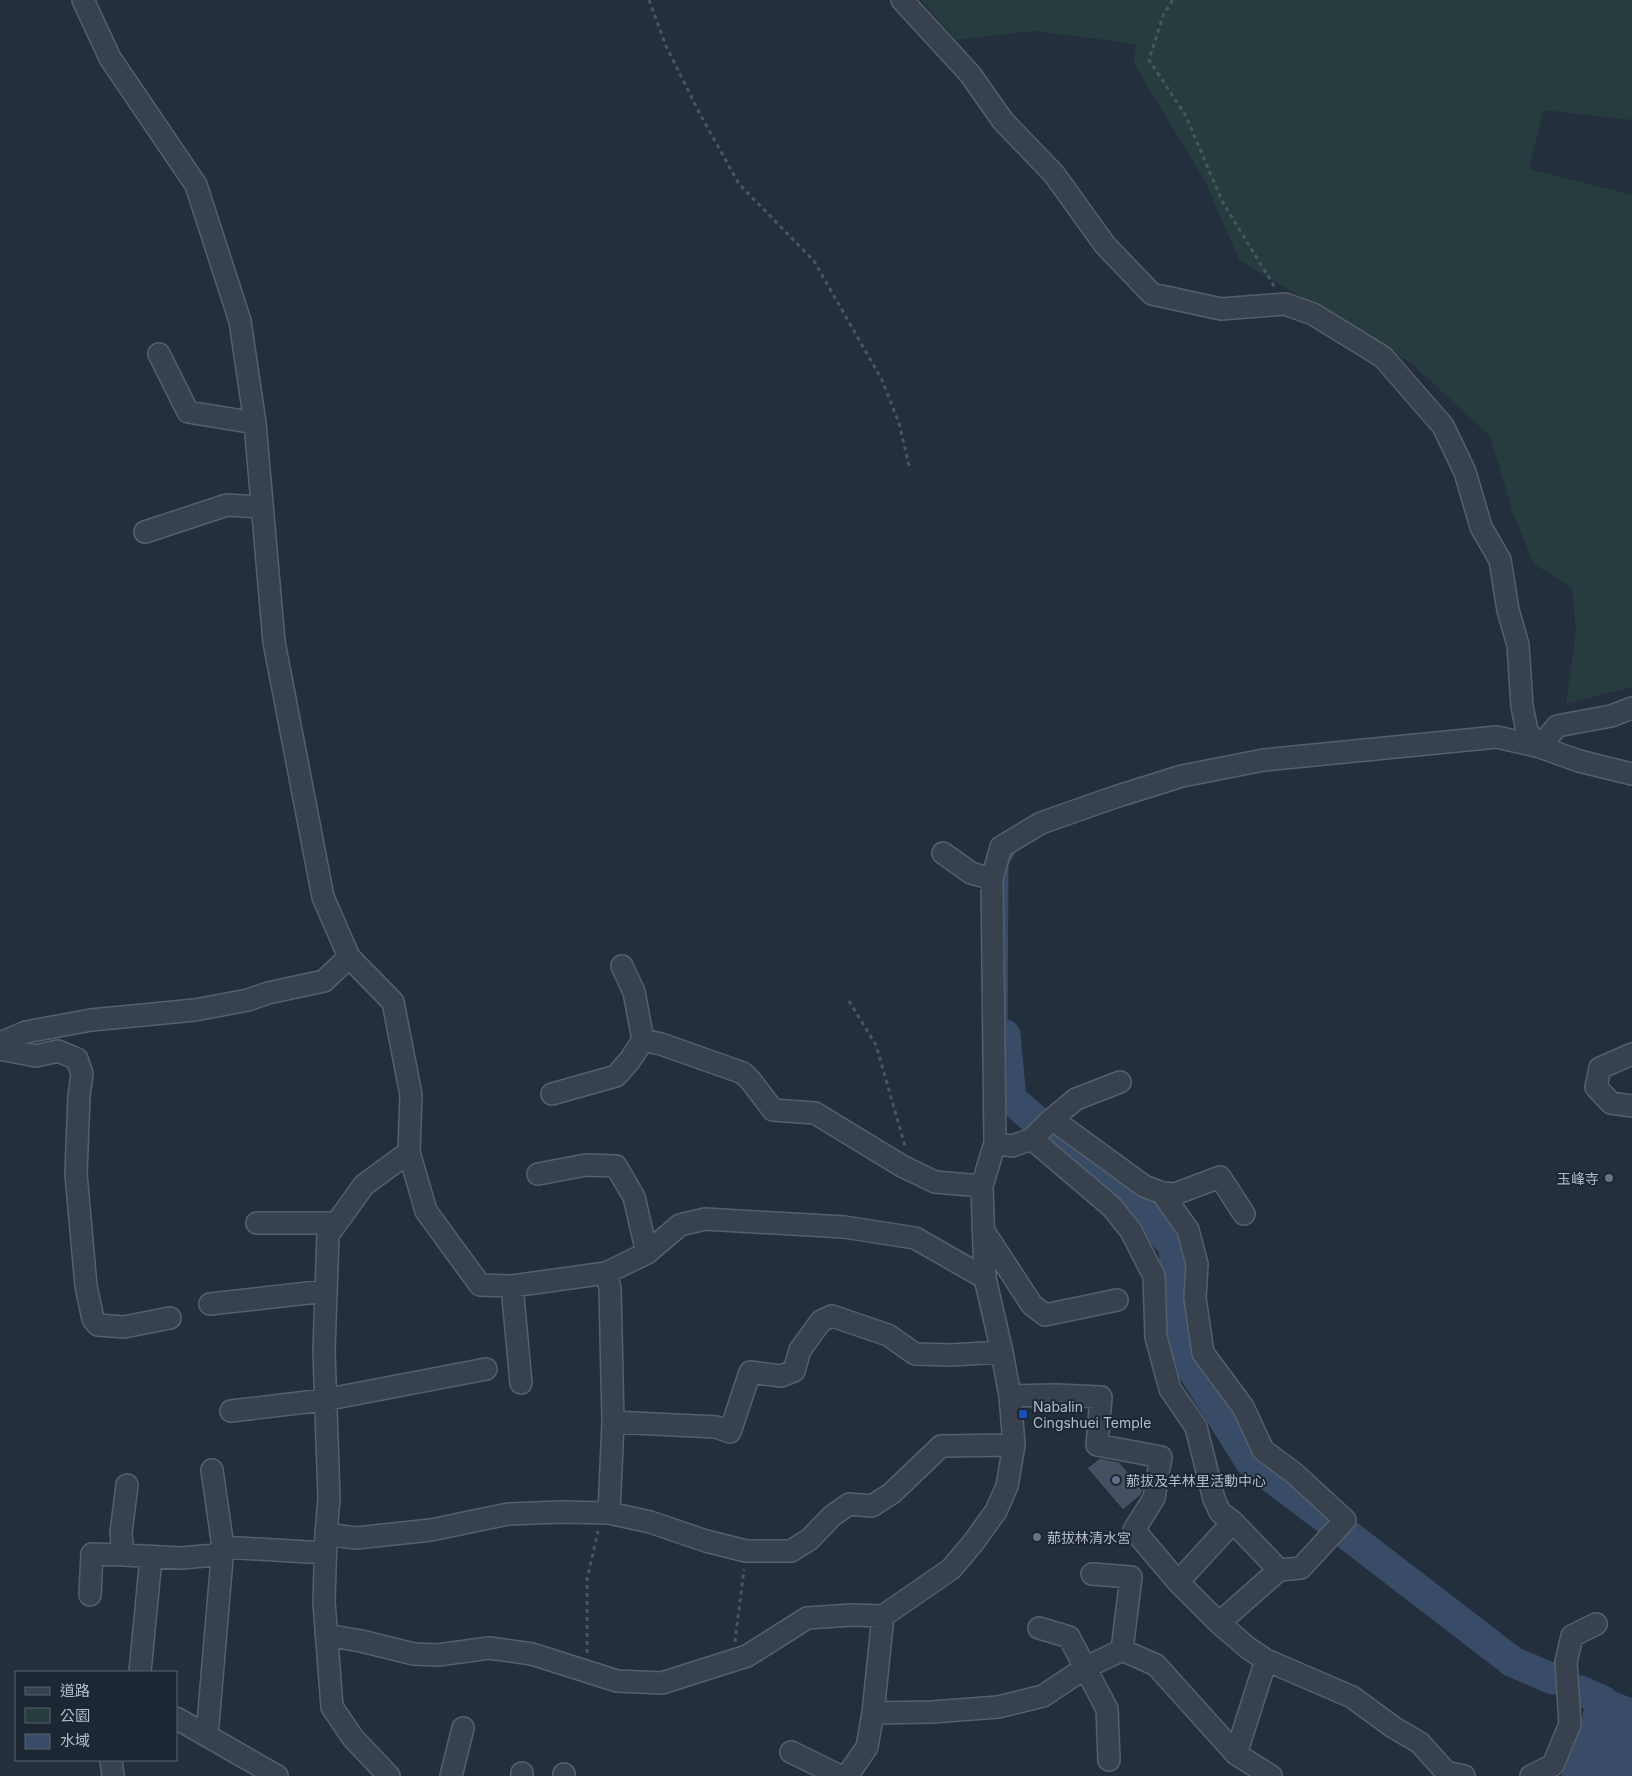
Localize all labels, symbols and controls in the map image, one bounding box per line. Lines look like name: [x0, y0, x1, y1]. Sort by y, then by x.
place label: 玉峰寺: [1557, 1170, 1599, 1187]
marker: 玉峰寺: [1603, 1172, 1615, 1184]
place label: Nabalin Cingshuei Temple: [1033, 1398, 1151, 1431]
marker: Nabalin Cingshuei Temple: [1017, 1408, 1029, 1420]
place label: 𦰡拔及羊林里活動中心: [1126, 1472, 1266, 1489]
marker: 𦰡拔及羊林里活動中心: [1110, 1474, 1122, 1486]
place label: 𦰡拔林清水宮: [1047, 1529, 1131, 1546]
marker: 𦰡拔林清水宮: [1031, 1531, 1043, 1543]
legend: [15, 1671, 178, 1761]
text: 道路: [60, 1681, 90, 1700]
text: 公園: [60, 1706, 90, 1725]
text: 水域: [60, 1731, 90, 1750]

